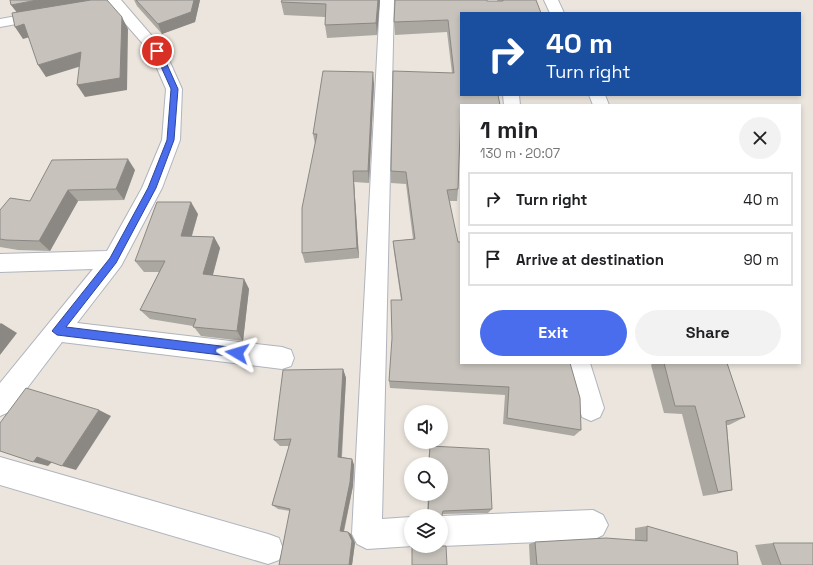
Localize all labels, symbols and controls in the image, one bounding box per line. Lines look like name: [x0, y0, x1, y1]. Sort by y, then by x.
text: 40 m: [546, 25, 613, 61]
icon: right: [480, 28, 532, 80]
pin: [140, 34, 174, 68]
icon: arrive: [146, 40, 168, 62]
text: Turn right: [546, 60, 630, 83]
text: 1 min: [480, 114, 539, 145]
button: close: [739, 117, 781, 159]
text: 130 m · 20:07: [480, 145, 560, 162]
icon: right: [482, 188, 504, 210]
text: Turn right: [516, 190, 587, 209]
text: 40 m: [743, 190, 779, 209]
icon: arrive: [482, 248, 504, 270]
text: Arrive at destination: [516, 250, 664, 269]
text: 90 m: [743, 250, 779, 269]
button: Exit: [480, 310, 627, 356]
button: Share: [635, 310, 781, 356]
position arrow: [216, 332, 258, 374]
map controls: [404, 405, 448, 553]
button: sound: [404, 405, 448, 449]
button: search: [404, 457, 448, 501]
button: layers: [404, 509, 448, 553]

